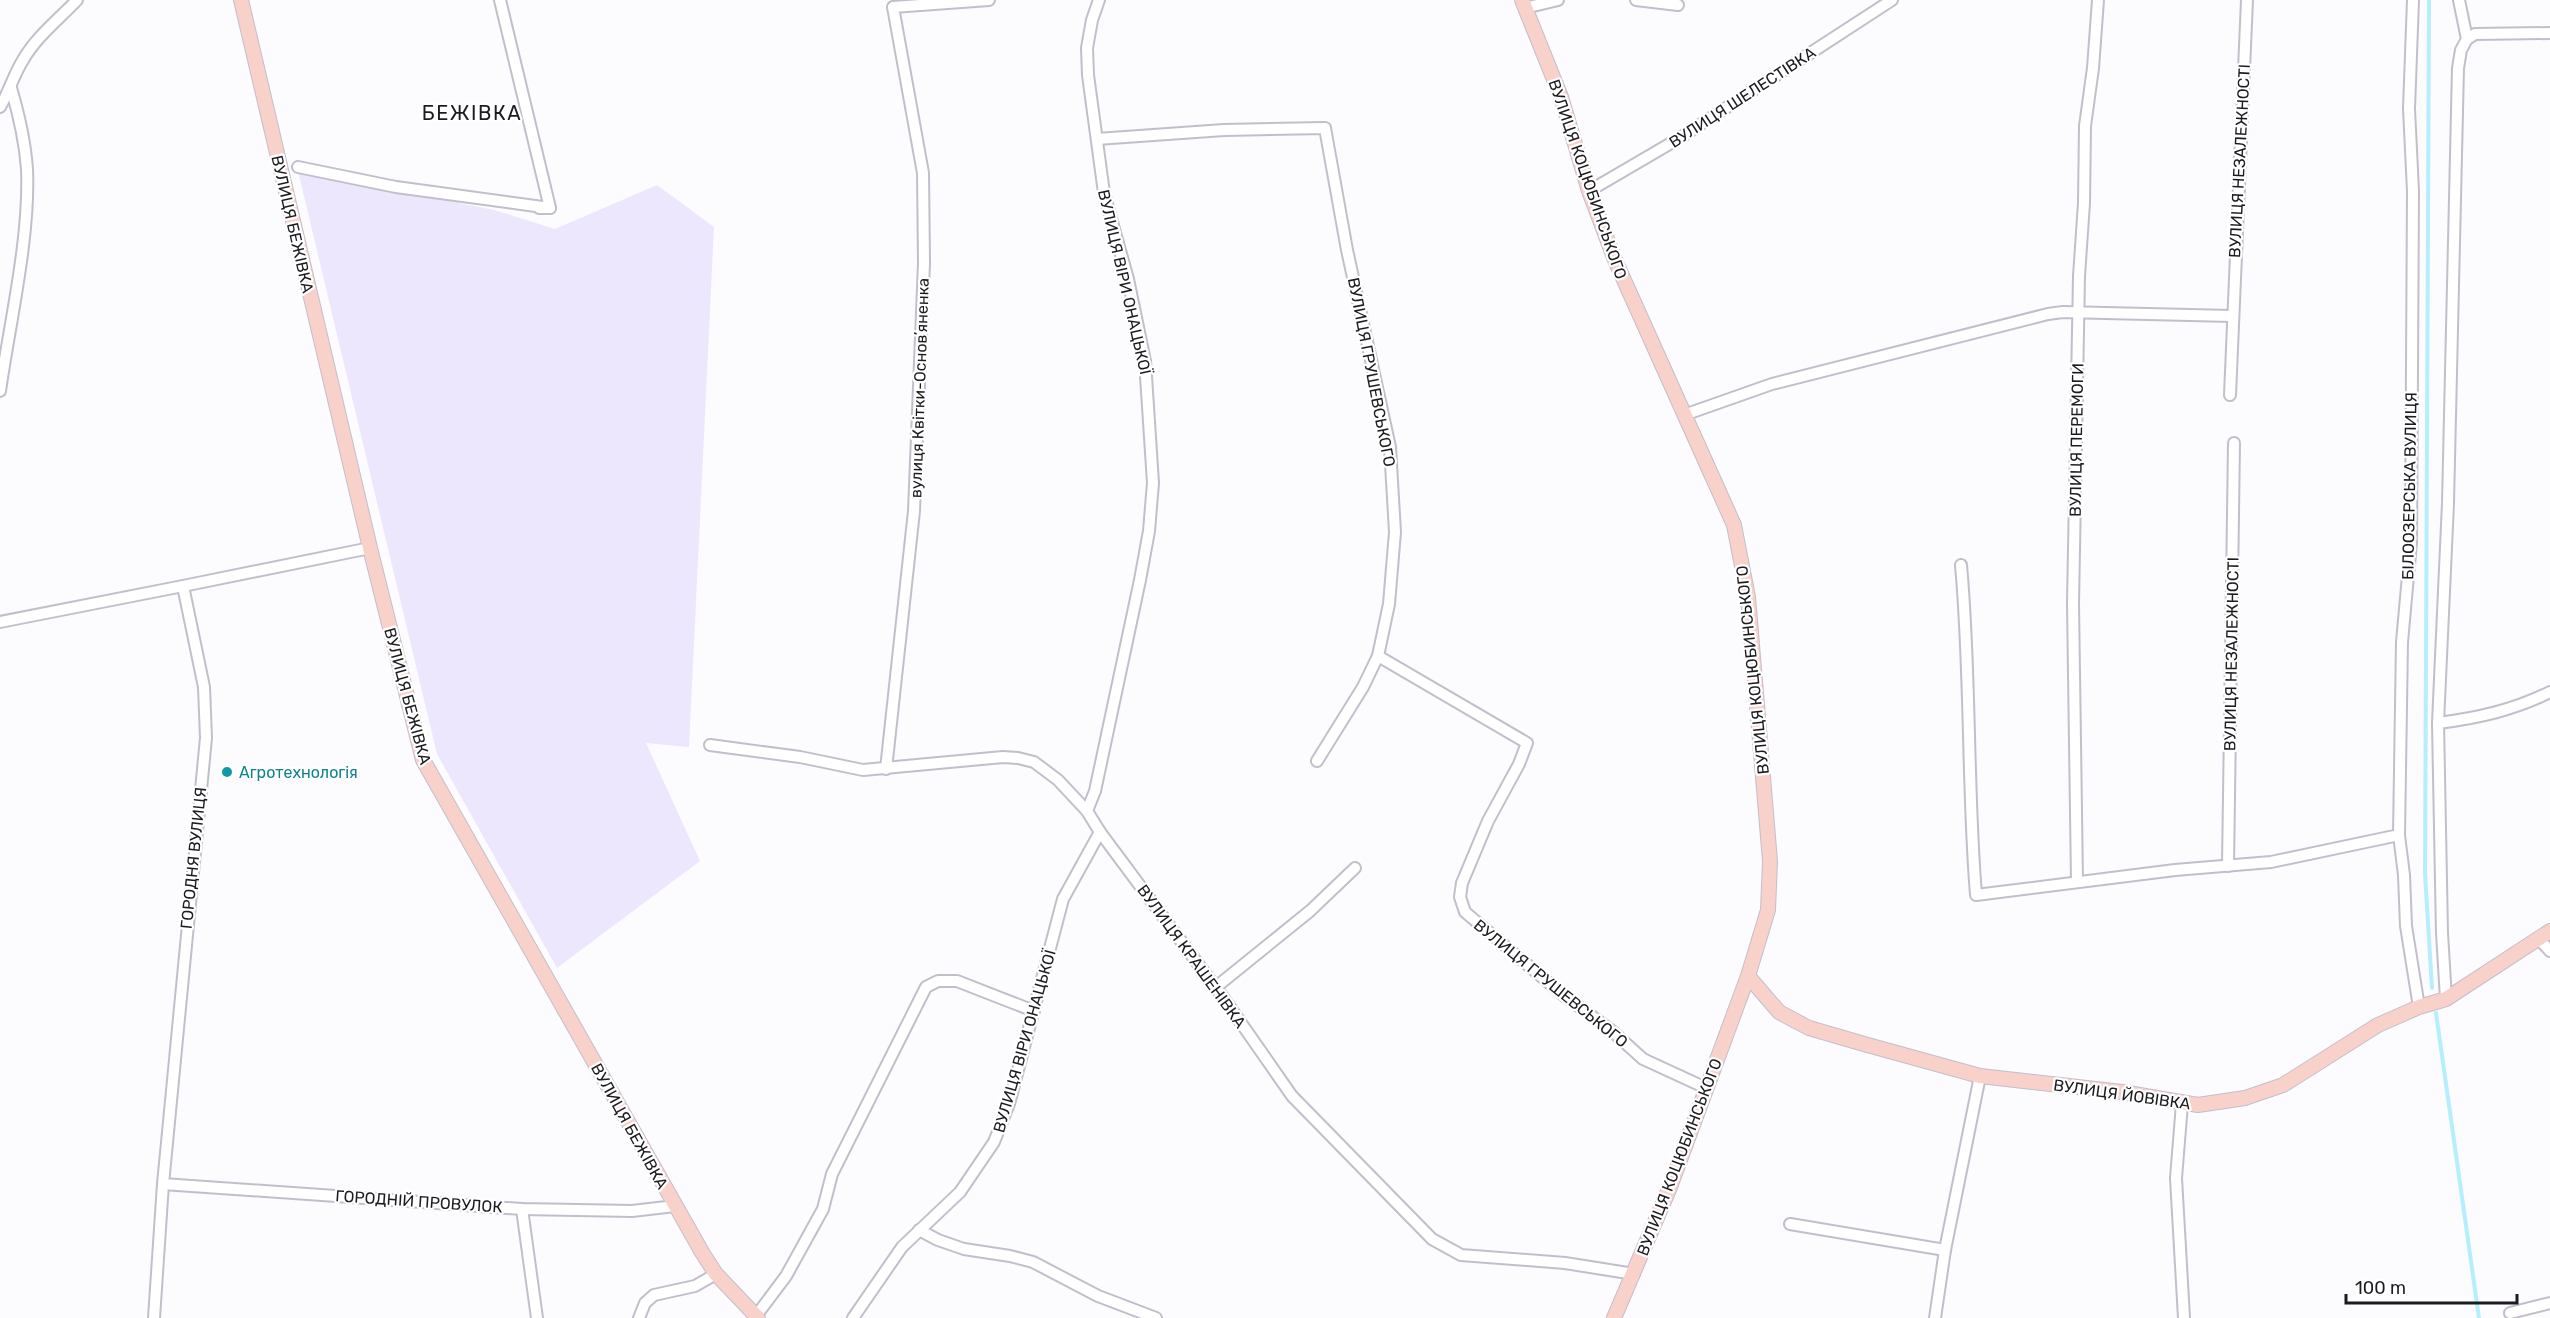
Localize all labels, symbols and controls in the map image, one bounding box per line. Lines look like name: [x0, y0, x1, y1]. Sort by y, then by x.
street label: ВУЛИЦЯ ШЕЛЕСТІВКА: [1665, 43, 1819, 152]
street label: ВУЛИЦЯ НЕЗАЛЕЖНОСТІ: [2225, 64, 2254, 258]
street label: ВУЛИЦЯ КОЦЮБИНСЬКОГО: [1544, 77, 1631, 281]
district label: БЕЖІВКА: [422, 101, 522, 125]
street label: ВУЛИЦЯ БЕЖІВКА: [267, 153, 318, 295]
street label: ВУЛИЦЯ ВІРИ ОНАЦЬКОЇ: [1094, 188, 1155, 377]
street label: ВУЛИЦЯ ГРУШЕВСЬКОГО: [1344, 276, 1399, 468]
street label: вулиця Квітки-Основʼяненка: [906, 278, 933, 498]
street label: ВУЛИЦЯ ПЕРЕМОГИ: [2066, 363, 2087, 517]
street label: БІЛООЗЕРСЬКА ВУЛИЦЯ: [2398, 392, 2421, 580]
street label: ВУЛИЦЯ НЕЗАЛЕЖНОСТІ: [2220, 557, 2243, 751]
street label: ВУЛИЦЯ КОЦЮБИНСЬКОГО: [1732, 565, 1773, 775]
street label: ВУЛИЦЯ БЕЖІВКА: [380, 626, 435, 767]
place label: Агротехнологія: [239, 763, 358, 782]
marker: Агротехнологія: [220, 765, 234, 779]
street label: ГОРОДНЯ ВУЛИЦЯ: [177, 786, 210, 930]
street label: ВУЛИЦЯ КРАШЕНІВКА: [1133, 881, 1250, 1032]
street label: ВУЛИЦЯ ГРУШЕВСЬКОГО: [1470, 915, 1631, 1051]
street label: ВУЛИЦЯ ВІРИ ОНАЦЬКОЇ: [989, 947, 1060, 1135]
street label: ВУЛИЦЯ КОЦЮБИНСЬКОГО: [1633, 1056, 1726, 1259]
street label: ВУЛИЦЯ БЕЖІВКА: [587, 1060, 672, 1193]
street label: ВУЛИЦЯ ЙОВІВКА: [2052, 1075, 2192, 1114]
street label: ГОРОДНІЙ ПРОВУЛОК: [335, 1186, 503, 1217]
scale bar: [2346, 1267, 2517, 1305]
text: 100 m: [2355, 1277, 2406, 1299]

